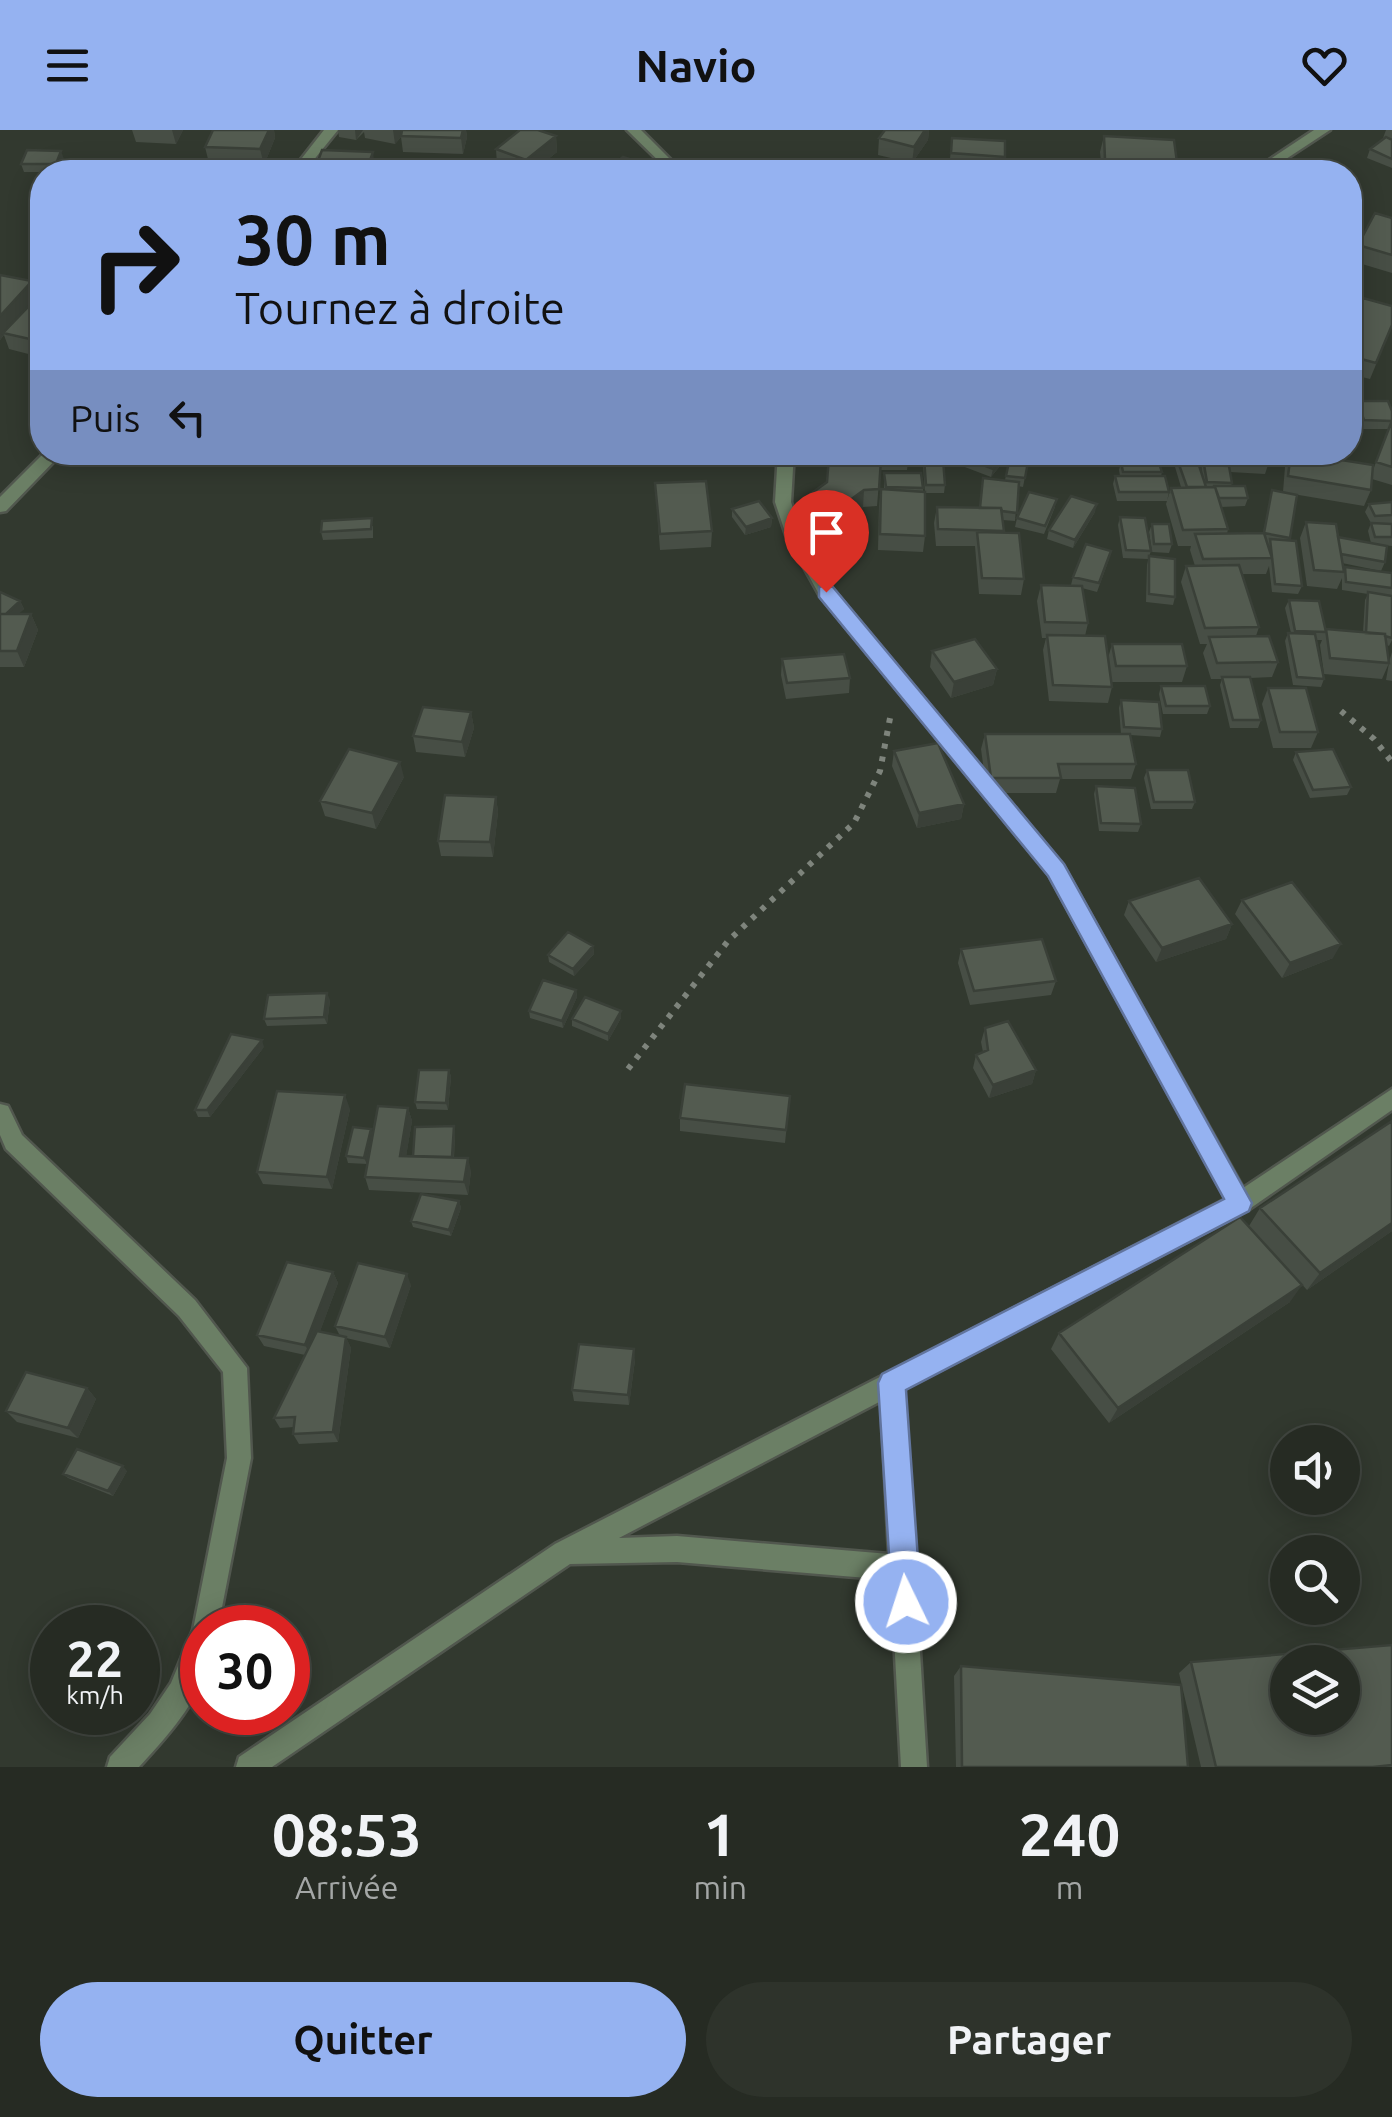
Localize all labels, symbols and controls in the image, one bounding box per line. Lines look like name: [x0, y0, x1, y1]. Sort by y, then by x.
icon: menu: [40, 38, 95, 93]
icon: heart: [1297, 38, 1352, 93]
text: Navio: [635, 40, 757, 91]
icon: right: [70, 200, 200, 330]
text: 30 m: [235, 200, 391, 278]
text: Tournez à droite: [235, 282, 565, 333]
icon: left: [160, 390, 215, 445]
text: Puis: [70, 397, 140, 439]
pin: [784, 490, 869, 593]
icon: arrive: [799, 505, 854, 560]
map controls: [1270, 1425, 1360, 1735]
button: sound: [1270, 1425, 1360, 1515]
button: search: [1270, 1535, 1360, 1625]
position arrow: [854, 1550, 958, 1654]
speed limit sign: 30: [180, 1605, 310, 1735]
text: 22: [67, 1630, 123, 1686]
button: layers: [1270, 1645, 1360, 1735]
text: km/h: [66, 1681, 124, 1709]
text: 08:53: [272, 1800, 422, 1867]
text: 1: [703, 1800, 737, 1867]
text: 240: [1019, 1800, 1120, 1867]
text: Arrivée: [295, 1869, 399, 1905]
text: min: [693, 1869, 747, 1905]
text: m: [1056, 1869, 1083, 1905]
button: Quitter: [40, 1982, 686, 2097]
button: Partager: [706, 1982, 1352, 2097]

